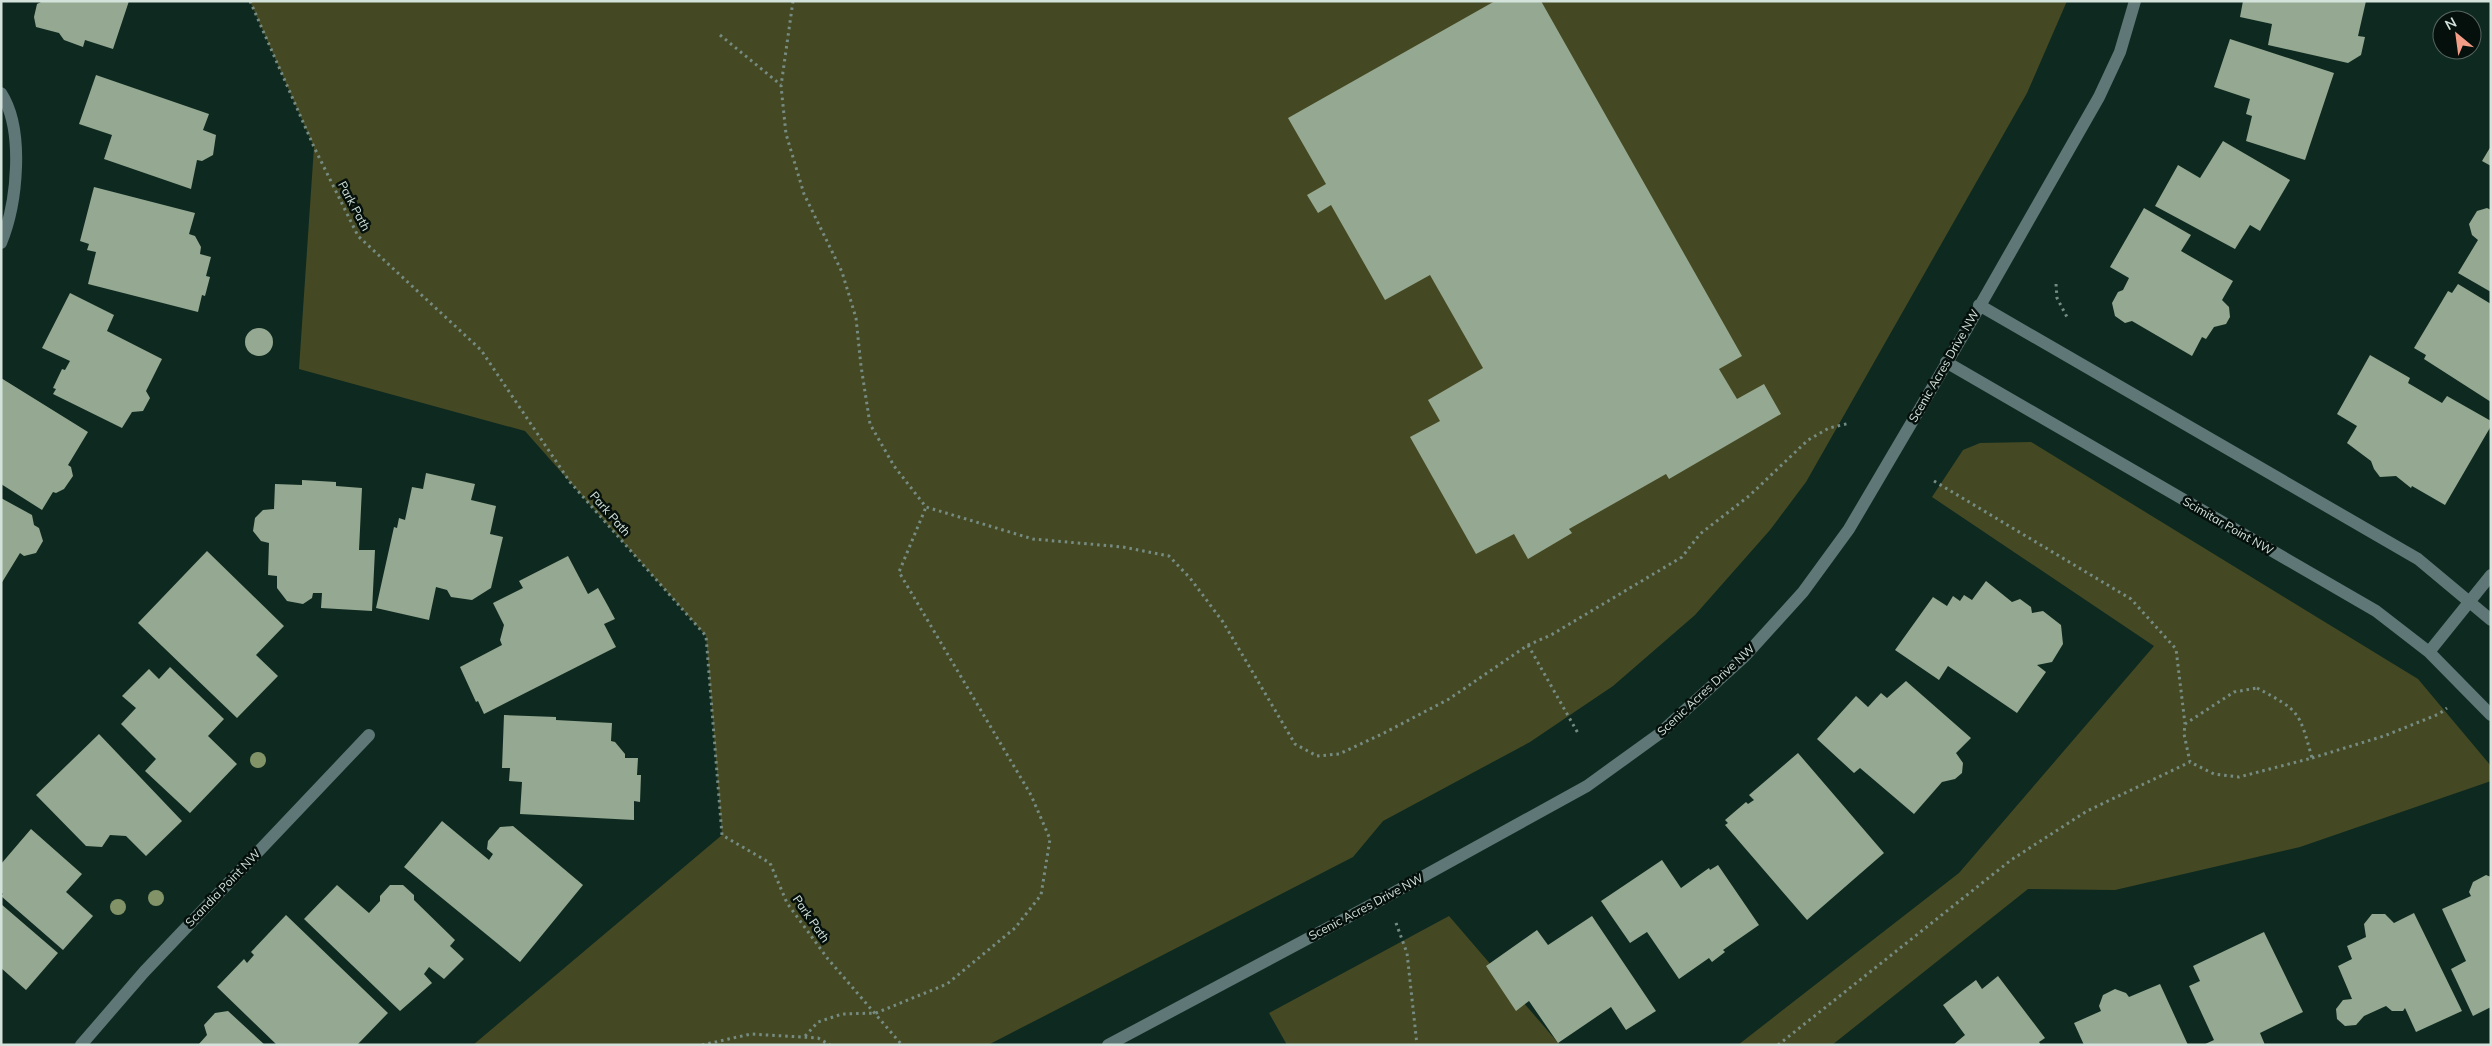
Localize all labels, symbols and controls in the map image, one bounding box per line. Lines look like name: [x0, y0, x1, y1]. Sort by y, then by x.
north arrow: [2432, 10, 2482, 60]
text: N: [2442, 13, 2460, 34]
street label: Park Path: [335, 178, 374, 233]
street label: Scenic Acres Drive NW: [1905, 307, 1982, 425]
street label: Park Path: [587, 488, 634, 539]
street label: Scimitar Point NW: [2180, 493, 2276, 558]
street label: Scenic Acres Drive NW: [1654, 641, 1758, 739]
street label: Scandia Point NW: [182, 846, 263, 930]
street label: Scenic Acres Drive NW: [1306, 870, 1426, 943]
street label: Park Path: [790, 892, 833, 945]

